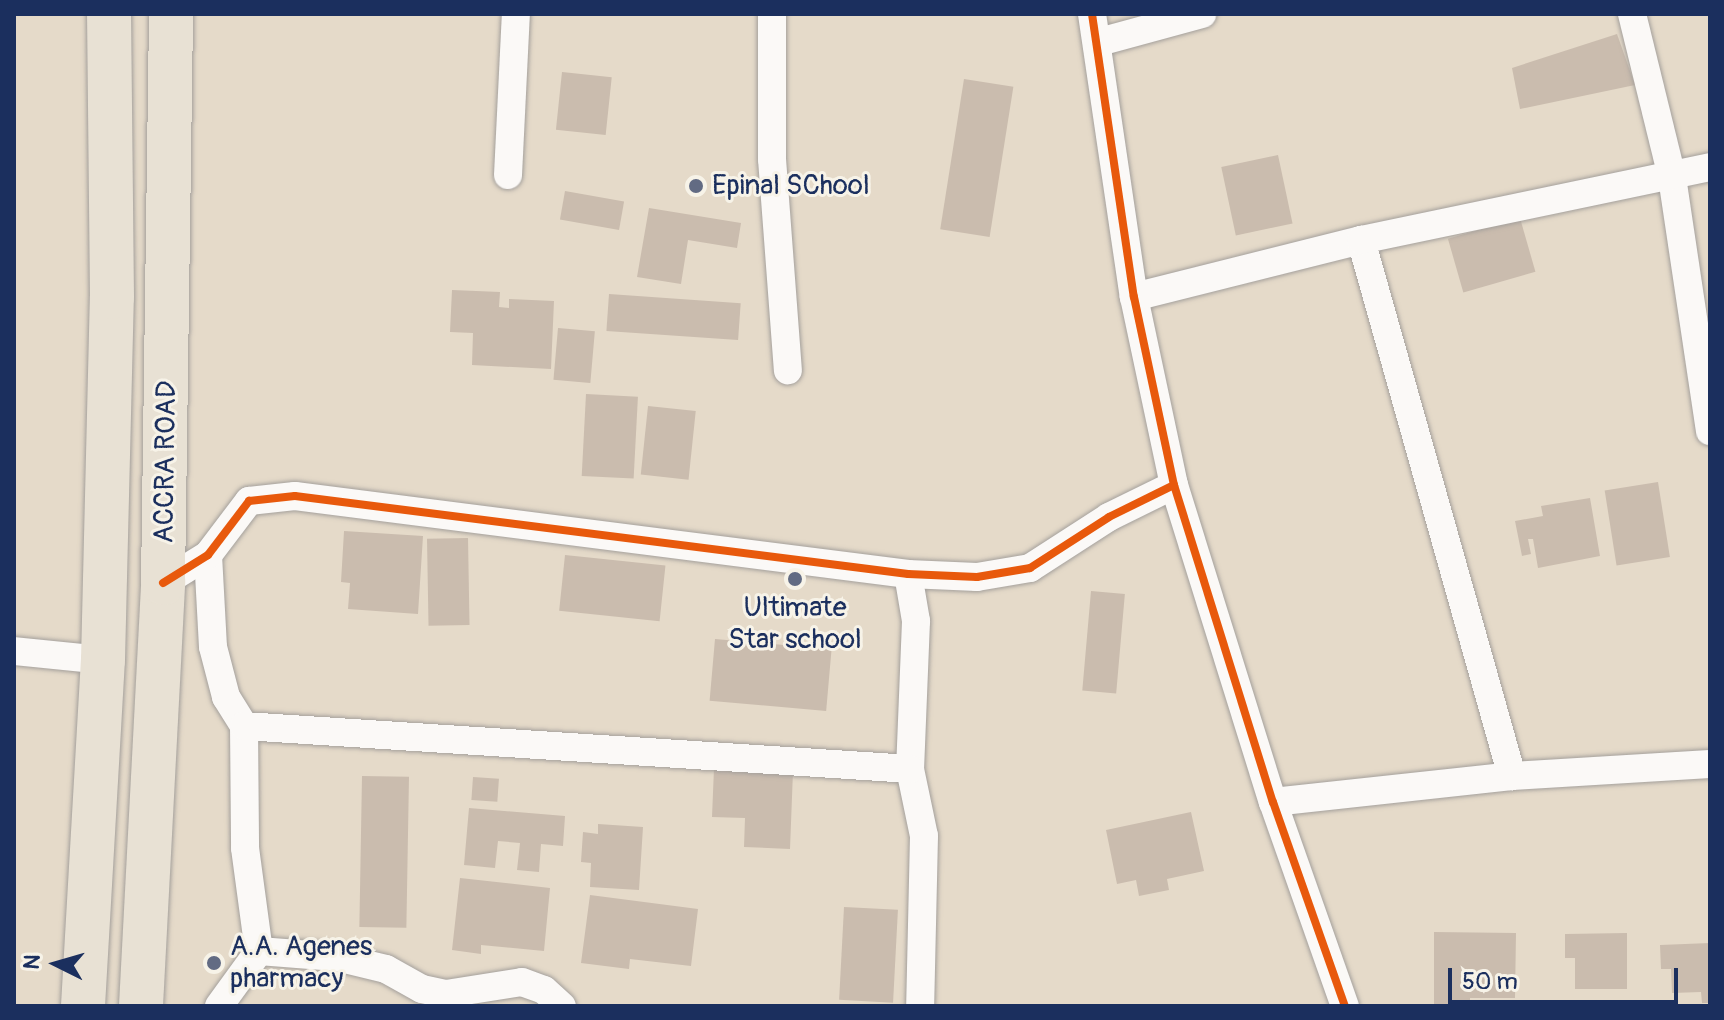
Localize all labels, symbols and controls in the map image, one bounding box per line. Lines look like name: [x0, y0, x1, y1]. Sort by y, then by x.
place label: Epinal SChool: [712, 169, 870, 203]
marker: Epinal SChool: [687, 177, 705, 195]
street label: ACCRA ROAD: [148, 380, 184, 544]
marker: Ultimate Star school: [786, 570, 804, 588]
place label: Ultimate Star school: [728, 591, 862, 657]
north arrow: [16, 924, 96, 1004]
place label: A.A. Agenes pharmacy: [230, 930, 372, 996]
scale bar: [1452, 952, 1682, 1002]
text: N: [17, 953, 47, 971]
marker: A.A. Agenes pharmacy: [205, 954, 223, 972]
text: 50 m: [1462, 967, 1518, 996]

